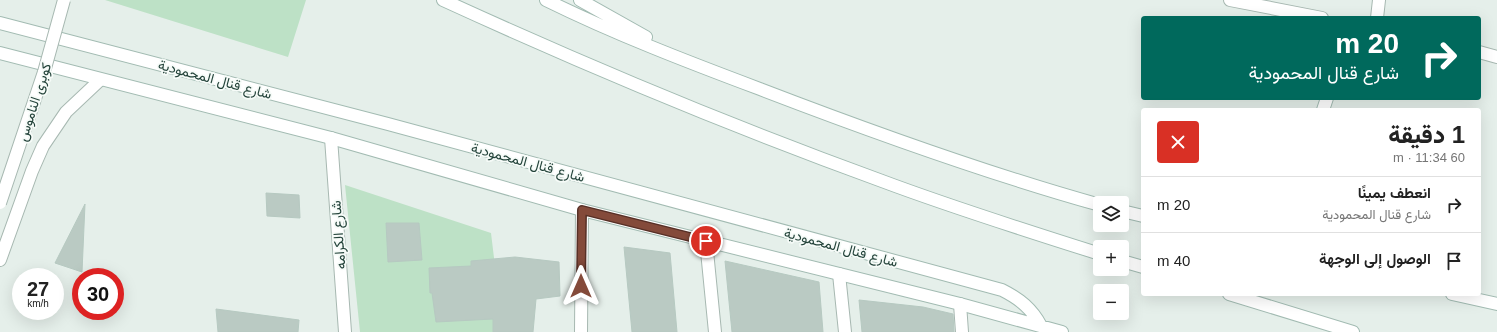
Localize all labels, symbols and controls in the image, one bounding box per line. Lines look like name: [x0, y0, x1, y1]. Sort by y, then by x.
text: 20 m: [1335, 28, 1399, 59]
icon: right: [1413, 32, 1465, 84]
street label: شارع قنال المحمودية: [156, 56, 274, 105]
street label: كوبرى الناموس: [14, 61, 55, 144]
text: شارع قنال المحمودية: [1248, 63, 1399, 83]
button: close: [1157, 121, 1199, 163]
text: 1 دقيقة: [1388, 121, 1465, 148]
street label: شارع قنال المحمودية: [469, 139, 587, 188]
text: 60 m · 11:34: [1393, 150, 1465, 165]
text: انعطف يمينًا: [1358, 184, 1431, 201]
icon: right: [1443, 194, 1465, 216]
map controls: [1093, 196, 1129, 320]
button: layers: [1093, 196, 1129, 232]
text: 20 m: [1157, 196, 1190, 213]
street label: شارع الكرامه: [328, 200, 351, 270]
text: شارع قنال المحمودية: [1322, 207, 1431, 222]
pin: [689, 224, 723, 258]
street label: شارع قنال المحمودية: [782, 224, 900, 273]
icon: arrive: [695, 230, 717, 252]
button: +: [1093, 240, 1129, 276]
text: الوصول إلى الوجهة: [1319, 250, 1431, 267]
icon: arrive: [1443, 250, 1465, 272]
text: 40 m: [1157, 252, 1190, 269]
position arrow: [560, 265, 602, 307]
speed limit sign: 30: [72, 268, 124, 320]
text: 27: [27, 278, 49, 300]
button: −: [1093, 284, 1129, 320]
text: km/h: [27, 298, 49, 309]

